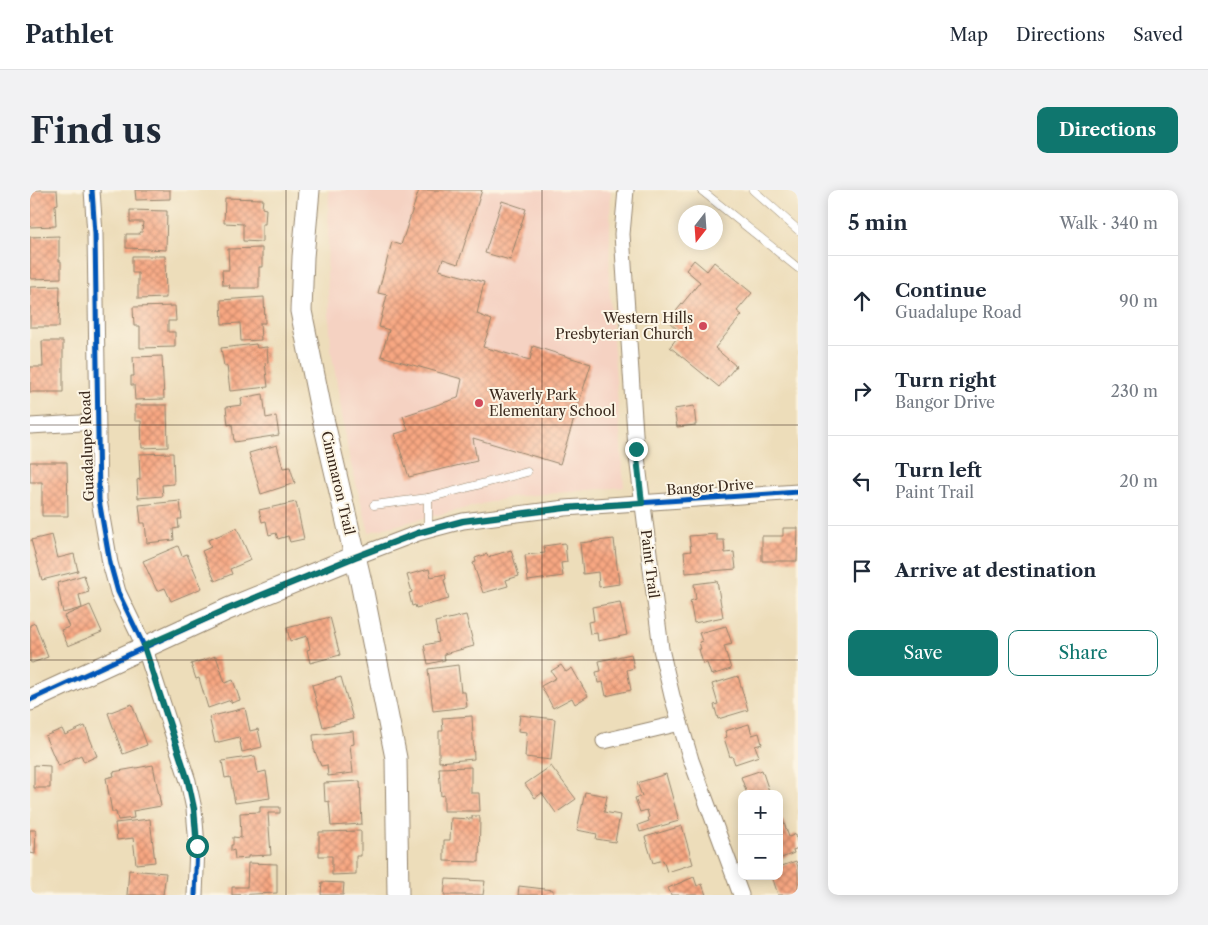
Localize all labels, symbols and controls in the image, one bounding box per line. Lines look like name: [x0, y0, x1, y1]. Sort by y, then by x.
text: Pathlet: [25, 20, 113, 49]
text: Map: [949, 24, 988, 46]
text: Directions: [1016, 24, 1105, 46]
text: Saved: [1133, 24, 1183, 46]
button: Directions: [1037, 107, 1178, 153]
text: Find us: [30, 109, 162, 152]
north arrow: [678, 205, 723, 250]
text: 5 min: [848, 210, 908, 235]
text: Walk · 340 m: [1059, 213, 1158, 233]
text: Continue: [895, 279, 987, 302]
icon: ahead: [848, 287, 876, 315]
text: 90 m: [1119, 291, 1158, 311]
text: Guadalupe Road: [895, 302, 1022, 322]
place label: Western Hills Presbyterian Church: [555, 309, 693, 343]
marker: Western Hills Presbyterian Church: [697, 320, 709, 332]
text: Turn right: [895, 369, 996, 392]
icon: right: [848, 377, 876, 405]
text: 230 m: [1111, 381, 1158, 401]
place label: Waverly Park Elementary School: [488, 386, 615, 420]
street label: Guadalupe Road: [76, 390, 98, 502]
text: Bangor Drive: [895, 392, 995, 412]
marker: Waverly Park Elementary School: [473, 397, 485, 409]
street label: Cimmaron Trail: [317, 429, 359, 537]
route end: [625, 438, 648, 461]
text: Turn left: [895, 459, 982, 482]
icon: left: [848, 467, 876, 495]
text: 20 m: [1119, 471, 1158, 491]
street label: Bangor Drive: [666, 475, 754, 499]
text: Paint Trail: [895, 482, 974, 502]
street label: Paint Trail: [637, 529, 663, 599]
icon: arrive: [848, 557, 876, 585]
text: Arrive at destination: [895, 559, 1096, 582]
button: Save: [848, 630, 998, 676]
button: Share: [1008, 630, 1158, 676]
map controls: [738, 790, 783, 880]
button: +: [738, 790, 783, 835]
route start: [186, 835, 209, 858]
button: −: [738, 835, 783, 880]

